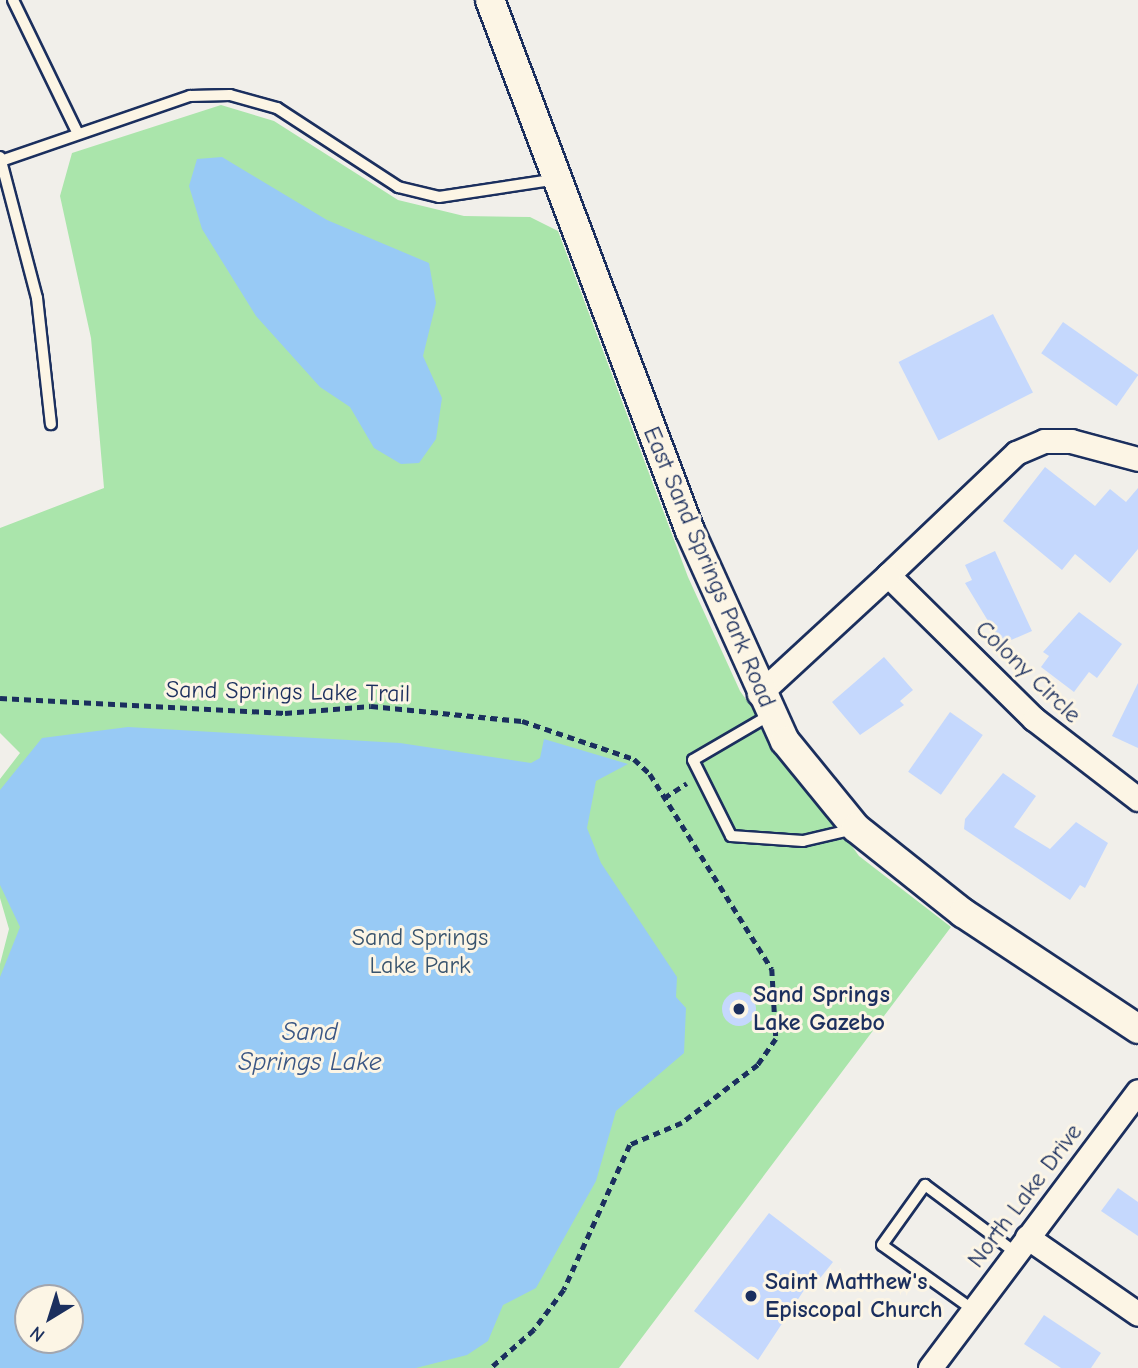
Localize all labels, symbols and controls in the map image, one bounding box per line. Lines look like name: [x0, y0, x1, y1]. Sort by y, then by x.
street label: East Sand Springs Park Road: [637, 422, 781, 712]
street label: Colony Circle: [969, 615, 1087, 729]
street label: Sand Springs Lake Trail: [166, 675, 410, 709]
park label: Sand Springs Lake Park: [352, 924, 488, 980]
place label: Sand Springs Lake Gazebo: [753, 981, 890, 1037]
marker: Sand Springs Lake Gazebo: [731, 1001, 747, 1017]
water label: Sand Springs Lake: [238, 1017, 382, 1078]
street label: North Lake Drive: [962, 1118, 1088, 1274]
place label: Saint Matthew's Episcopal Church: [765, 1268, 943, 1324]
north arrow: [14, 1284, 84, 1354]
marker: Saint Matthew's Episcopal Church: [743, 1288, 759, 1304]
text: N: [26, 1321, 49, 1346]

